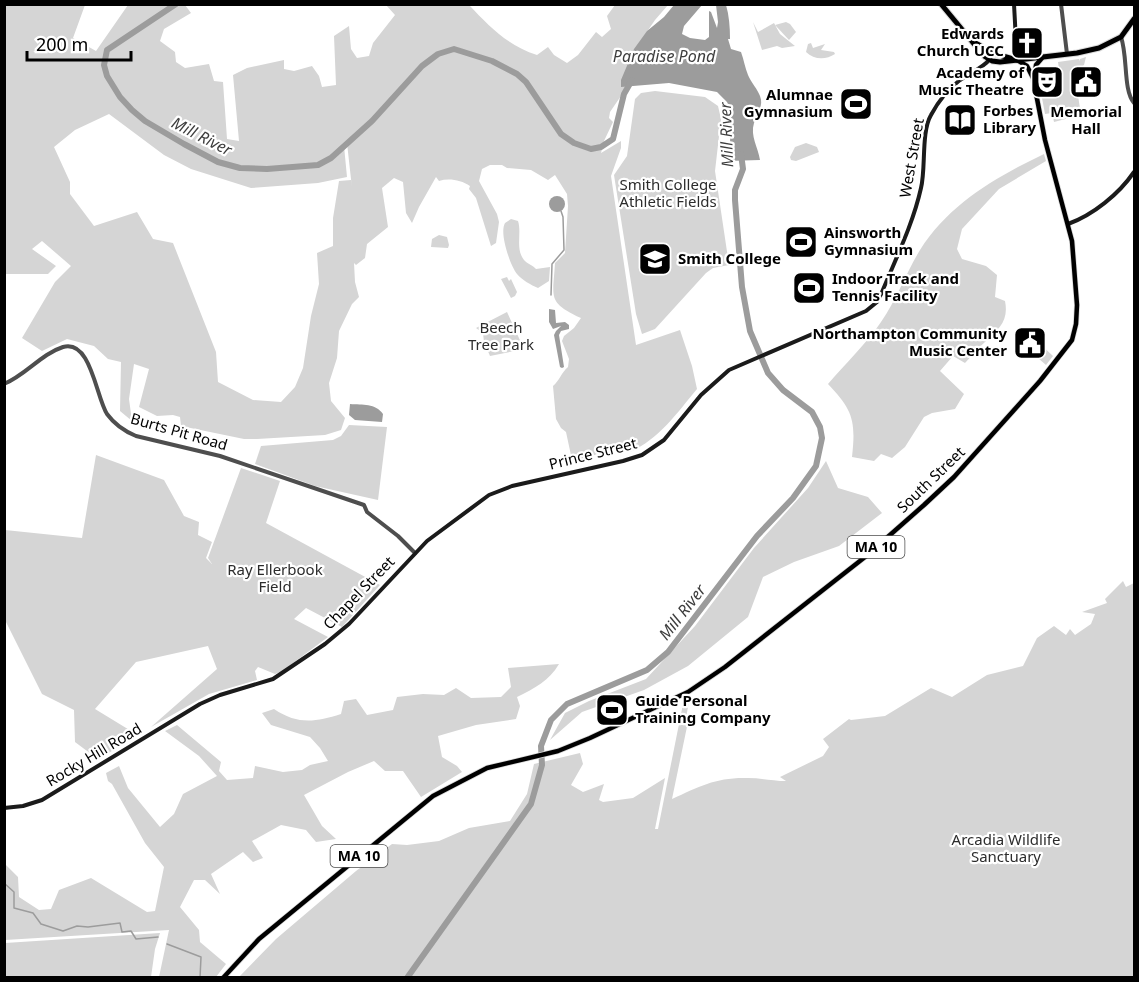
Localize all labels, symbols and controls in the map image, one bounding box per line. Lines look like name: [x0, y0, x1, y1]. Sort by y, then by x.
place label: Edwards Church UCC: [917, 23, 1004, 60]
scale bar: [27, 24, 130, 62]
church icon: Edwards Church UCC: [1009, 25, 1045, 61]
text: 200 m: [36, 32, 88, 56]
water label: Paradise Pond: [613, 45, 716, 67]
place label: Academy of Music Theatre: [918, 62, 1025, 99]
theatre icon: Academy of Music Theatre: [1029, 64, 1065, 100]
public building icon: Memorial Hall: [1068, 64, 1104, 100]
place label: Alumnae Gymnasium: [744, 84, 833, 121]
sports icon: Alumnae Gymnasium: [838, 86, 874, 122]
place label: Forbes Library: [983, 100, 1036, 137]
water label: Mill River: [714, 101, 738, 168]
place label: Memorial Hall: [1050, 101, 1122, 138]
library icon: Forbes Library: [942, 102, 978, 138]
water label: Mill River: [168, 111, 237, 161]
street label: West Street: [894, 116, 928, 199]
park label: Smith College Athletic Fields: [619, 174, 717, 211]
place label: Ainsworth Gymnasium: [824, 222, 913, 259]
sports icon: Ainsworth Gymnasium: [783, 224, 819, 260]
school or university icon: Smith College: [637, 241, 673, 277]
place label: Smith College: [678, 248, 781, 268]
place label: Indoor Track and Tennis Facility: [832, 268, 959, 305]
sports icon: Indoor Track and Tennis Facility: [791, 270, 827, 306]
park label: Beech Tree Park: [468, 317, 534, 354]
place label: Northampton Community Music Center: [813, 323, 1007, 360]
public building icon: Northampton Community Music Center: [1012, 325, 1048, 361]
street label: Burts Pit Road: [128, 408, 230, 454]
street label: Prince Street: [547, 432, 639, 474]
street label: South Street: [892, 441, 969, 517]
road number: MA 10: [848, 536, 904, 558]
street label: Chapel Street: [318, 551, 399, 633]
park label: Ray Ellerbook Field: [227, 559, 323, 596]
water label: Mill River: [653, 579, 711, 644]
place label: Guide Personal Training Company: [635, 690, 771, 727]
sports icon: Guide Personal Training Company: [594, 692, 630, 728]
street label: Rocky Hill Road: [42, 718, 145, 790]
park label: Arcadia Wildlife Sanctuary: [952, 829, 1060, 866]
road number: MA 10: [330, 845, 388, 867]

